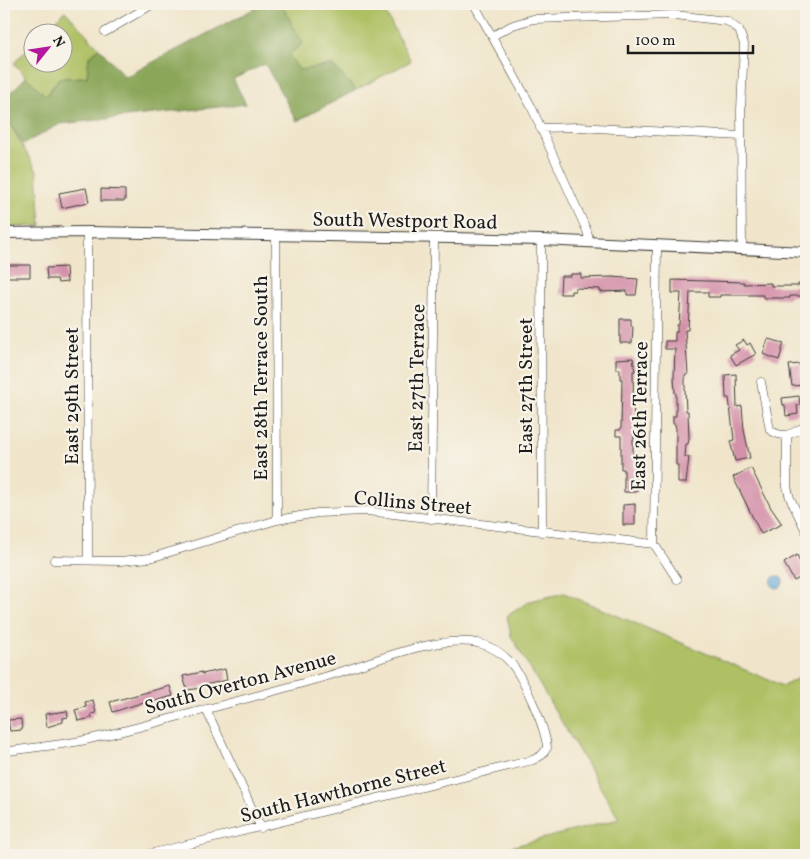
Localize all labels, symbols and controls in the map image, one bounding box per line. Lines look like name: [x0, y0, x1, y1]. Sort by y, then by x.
north arrow: [22, 22, 72, 72]
scale bar: [628, 22, 752, 54]
text: 100 m: [635, 31, 675, 52]
text: N: [47, 33, 69, 51]
street label: South Westport Road: [312, 206, 498, 238]
street label: East 28th Terrace South: [248, 275, 276, 481]
street label: East 27th Terrace: [403, 303, 433, 453]
street label: East 27th Street: [513, 318, 541, 454]
street label: East 29th Street: [59, 327, 87, 465]
street label: East 26th Terrace: [626, 341, 656, 491]
street label: Collins Street: [353, 485, 473, 523]
street label: South Overton Avenue: [141, 645, 340, 723]
street label: South Hawthorne Street: [237, 753, 450, 831]

